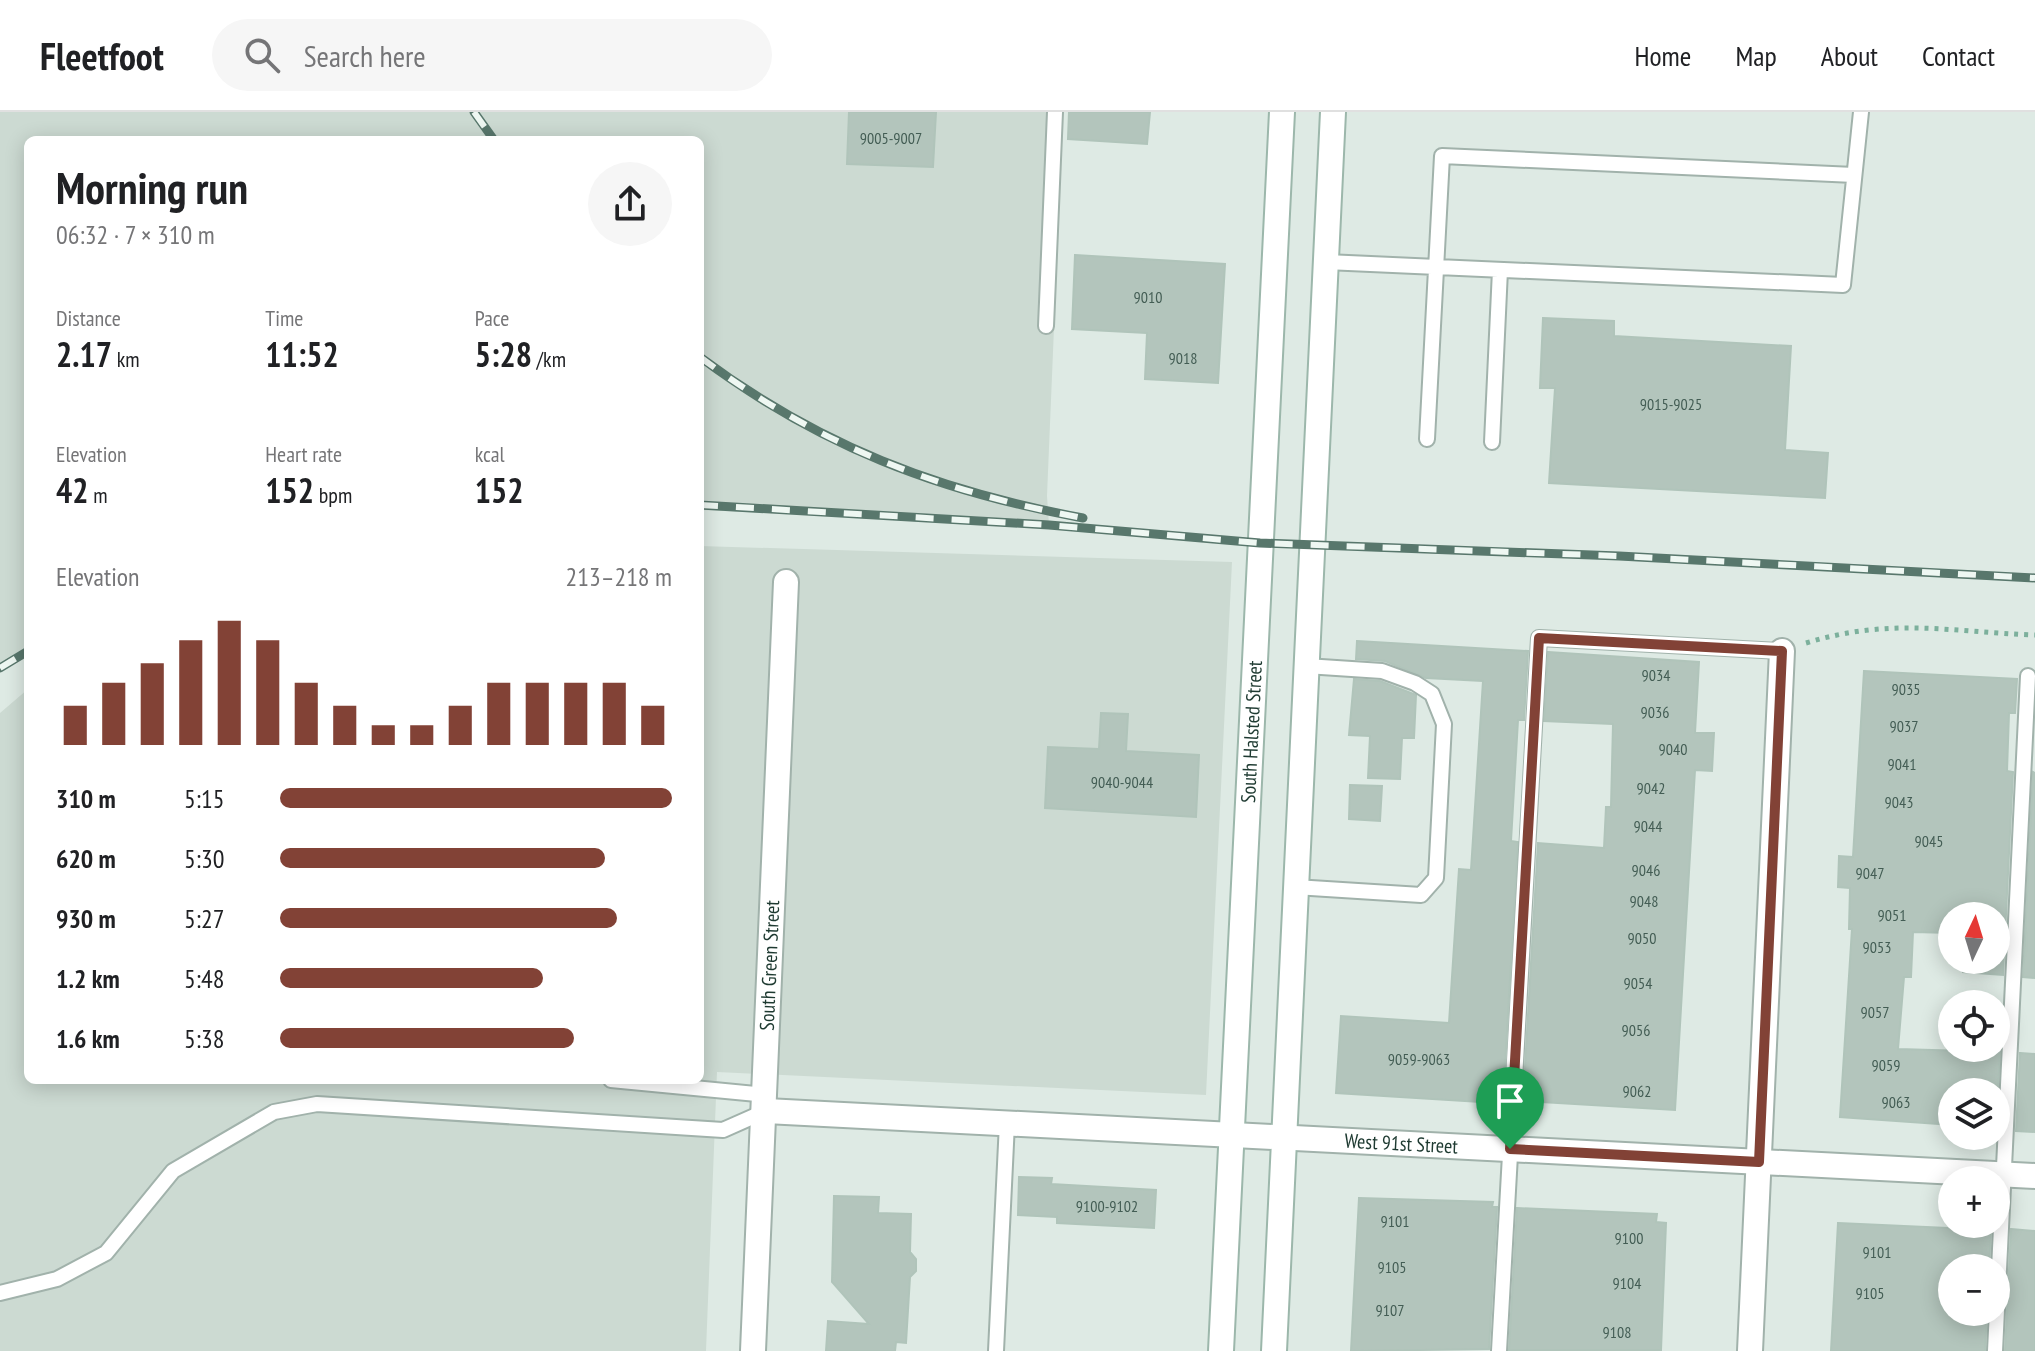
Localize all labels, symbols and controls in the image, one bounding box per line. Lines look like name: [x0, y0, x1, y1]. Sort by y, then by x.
search box: [212, 19, 772, 91]
text: Fleetfoot: [40, 31, 164, 80]
icon: search: [240, 33, 284, 77]
text: Search here: [304, 36, 426, 75]
text: Home: [1635, 37, 1691, 74]
text: Map: [1735, 37, 1777, 74]
text: About: [1821, 37, 1878, 74]
text: Contact: [1922, 37, 1995, 74]
house number: 9005-9007: [860, 128, 922, 148]
text: Morning run: [56, 159, 248, 216]
button: share: [588, 162, 672, 246]
text: 06:32 · 7 × 310 m: [56, 218, 215, 251]
house number: 9010: [1134, 287, 1162, 307]
text: Distance: [56, 304, 121, 332]
text: Time: [265, 304, 303, 332]
text: Pace: [475, 304, 509, 332]
text: 2.17: [56, 332, 112, 376]
text: 11:52: [265, 332, 339, 376]
text: 5:28: [475, 332, 532, 376]
text: km: [112, 345, 140, 373]
text: /km: [532, 345, 566, 373]
house number: 9018: [1169, 348, 1197, 368]
house number: 9015-9025: [1640, 394, 1702, 414]
text: Elevation: [56, 440, 127, 468]
text: Heart rate: [265, 440, 342, 468]
text: kcal: [475, 440, 505, 468]
text: 42: [56, 468, 89, 512]
text: 152: [265, 468, 314, 512]
text: 152: [475, 468, 523, 512]
text: m: [89, 481, 108, 509]
text: bpm: [314, 481, 352, 509]
text: Elevation: [56, 560, 139, 593]
text: 213–218 m: [566, 560, 672, 593]
street label: South Halsted Street: [1235, 659, 1268, 804]
house number: 9034: [1642, 665, 1670, 685]
house number: 9035: [1892, 679, 1920, 699]
house number: 9036: [1641, 702, 1669, 722]
house number: 9037: [1890, 716, 1918, 736]
house number: 9040: [1659, 739, 1687, 759]
house number: 9041: [1888, 754, 1916, 774]
house number: 9040-9044: [1091, 772, 1153, 792]
house number: 9042: [1637, 778, 1665, 798]
text: 310 m: [56, 782, 116, 815]
text: 5:15: [184, 782, 224, 815]
house number: 9043: [1885, 792, 1913, 812]
house number: 9044: [1634, 816, 1662, 836]
house number: 9045: [1915, 831, 1943, 851]
text: 620 m: [56, 842, 116, 875]
text: 5:30: [184, 842, 224, 875]
house number: 9046: [1632, 860, 1660, 880]
house number: 9047: [1856, 863, 1884, 883]
house number: 9048: [1630, 891, 1658, 911]
street label: South Green Street: [754, 899, 785, 1031]
text: 930 m: [56, 902, 116, 935]
text: 5:27: [184, 902, 224, 935]
north arrow: [1938, 902, 2010, 974]
map controls: [1938, 902, 2010, 1326]
house number: 9051: [1878, 905, 1906, 925]
house number: 9050: [1628, 928, 1656, 948]
house number: 9053: [1863, 937, 1891, 957]
text: 1.2 km: [56, 962, 120, 995]
text: 5:48: [184, 962, 224, 995]
house number: 9054: [1624, 973, 1652, 993]
button: locate: [1938, 990, 2010, 1062]
house number: 9057: [1861, 1002, 1889, 1022]
house number: 9056: [1622, 1020, 1650, 1040]
text: 1.6 km: [56, 1022, 120, 1055]
text: 5:38: [184, 1022, 224, 1055]
house number: 9059-9063: [1388, 1049, 1450, 1069]
house number: 9059: [1872, 1055, 1900, 1075]
pin: [1476, 1067, 1544, 1149]
button: layers: [1938, 1078, 2010, 1150]
icon: arrive: [1488, 1079, 1532, 1123]
house number: 9062: [1623, 1081, 1651, 1101]
house number: 9063: [1882, 1092, 1910, 1112]
street label: West 91st Street: [1344, 1128, 1459, 1159]
button: +: [1938, 1166, 2010, 1238]
house number: 9100-9102: [1076, 1196, 1138, 1216]
house number: 9101: [1381, 1211, 1409, 1231]
house number: 9100: [1615, 1228, 1643, 1248]
house number: 9101: [1863, 1242, 1891, 1262]
button: −: [1938, 1254, 2010, 1326]
house number: 9105: [1378, 1257, 1406, 1277]
house number: 9104: [1613, 1273, 1641, 1293]
house number: 9105: [1856, 1283, 1884, 1303]
house number: 9107: [1376, 1300, 1404, 1320]
house number: 9108: [1603, 1322, 1631, 1342]

